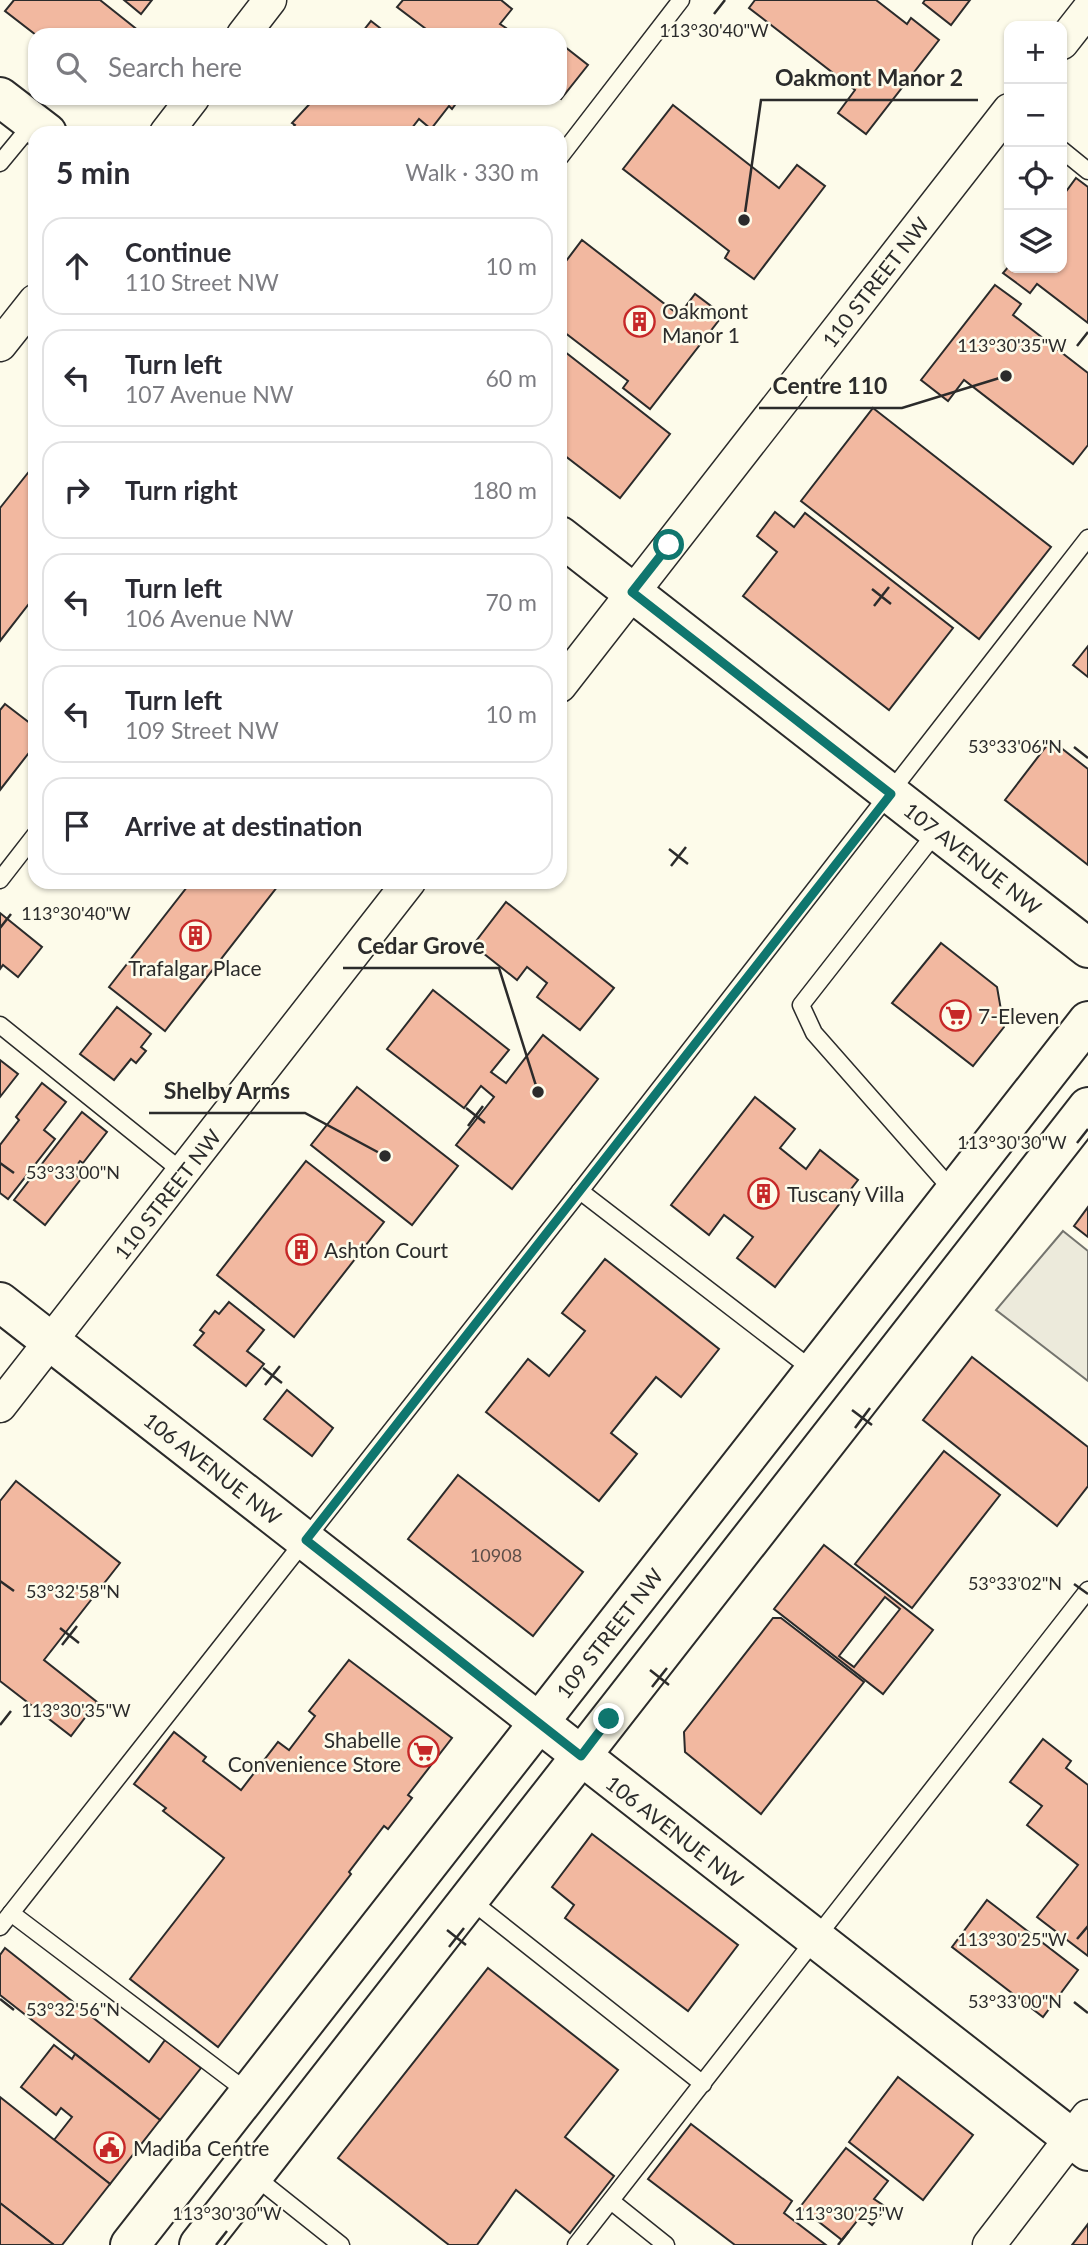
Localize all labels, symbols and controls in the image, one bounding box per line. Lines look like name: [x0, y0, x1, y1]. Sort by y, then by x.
text: 113°30'40"W: [659, 19, 769, 41]
map controls: [1004, 21, 1067, 273]
button: +: [1004, 21, 1067, 84]
search box: [28, 28, 567, 105]
icon: search: [52, 48, 90, 86]
text: Search here: [108, 51, 242, 83]
callout: Oakmont Manor 2: [761, 56, 978, 100]
text: Oakmont Manor 2: [775, 63, 963, 91]
button: −: [1004, 84, 1067, 147]
button: locate: [1004, 147, 1067, 210]
text: 5 min: [56, 154, 130, 190]
text: Walk · 330 m: [405, 158, 539, 186]
button: layers: [1004, 210, 1067, 273]
street label: 110 STREET NW: [816, 212, 934, 352]
text: Continue: [125, 236, 231, 268]
icon: ahead: [58, 247, 96, 285]
text: 10 m: [486, 252, 537, 280]
text: 110 Street NW: [125, 268, 279, 296]
place label: Oakmont Manor 1: [662, 298, 748, 347]
building icon: Oakmont Manor 1: [622, 305, 656, 339]
text: 113°30'35"W: [957, 334, 1067, 356]
text: Turn left: [125, 348, 222, 380]
icon: left: [58, 359, 96, 397]
text: 60 m: [486, 364, 537, 392]
callout: Centre 110: [759, 364, 902, 408]
text: Centre 110: [773, 371, 887, 399]
text: 107 Avenue NW: [125, 380, 294, 408]
icon: right: [58, 471, 96, 509]
text: Turn right: [125, 474, 238, 506]
text: 180 m: [472, 476, 537, 504]
route start: [653, 529, 684, 560]
text: Turn left: [125, 572, 222, 604]
icon: left: [58, 583, 96, 621]
text: 70 m: [486, 588, 537, 616]
text: 106 Avenue NW: [125, 604, 294, 632]
text: Turn left: [125, 684, 222, 716]
icon: left: [58, 695, 96, 733]
text: 10 m: [486, 700, 537, 728]
text: 109 Street NW: [125, 716, 279, 744]
text: 53°33'06"N: [968, 735, 1062, 757]
street label: 107 AVENUE NW: [899, 797, 1047, 920]
icon: arrive: [58, 807, 96, 845]
text: Arrive at destination: [125, 810, 362, 842]
text: 113°30'40"W: [21, 902, 131, 924]
building icon: Trafalgar Place: [178, 918, 212, 952]
callout: Cedar Grove: [343, 924, 499, 968]
text: Cedar Grove: [357, 931, 485, 959]
place label: Trafalgar Place: [128, 955, 262, 980]
supermarket icon: 7-Eleven: [938, 998, 972, 1032]
place label: 7-Eleven: [978, 1003, 1059, 1028]
callout: Shelby Arms: [149, 1069, 305, 1113]
text: Shelby Arms: [164, 1076, 290, 1104]
street label: 110 STREET NW: [108, 1124, 226, 1264]
text: 113°30'30"W: [957, 1131, 1067, 1153]
text: 53°33'00"N: [26, 1161, 120, 1183]
building icon: Tuscany Villa: [747, 1176, 781, 1210]
place label: Tuscany Villa: [787, 1181, 904, 1206]
building icon: Ashton Court: [284, 1232, 318, 1266]
place label: Ashton Court: [324, 1237, 448, 1262]
street label: 106 AVENUE NW: [139, 1407, 287, 1530]
house number: 10908: [470, 1544, 522, 1566]
street label: 109 STREET NW: [550, 1563, 668, 1703]
text: 53°33'02"N: [968, 1572, 1062, 1594]
text: 53°32'58"N: [26, 1580, 120, 1602]
text: 113°30'35"W: [21, 1699, 131, 1721]
route end: [593, 1703, 624, 1734]
place label: Shabelle Convenience Store: [228, 1727, 401, 1776]
supermarket icon: Shabelle Convenience Store: [407, 1734, 441, 1768]
street label: 106 AVENUE NW: [601, 1770, 749, 1893]
text: 113°30'25"W: [957, 1928, 1067, 1950]
text: 53°33'00"N: [968, 1990, 1062, 2012]
text: 53°32'56"N: [26, 1998, 120, 2020]
public building icon: Madiba Centre: [93, 2130, 127, 2164]
place label: Madiba Centre: [133, 2135, 269, 2160]
text: 113°30'30"W: [172, 2202, 282, 2224]
text: 113°30'25"W: [794, 2202, 904, 2224]

